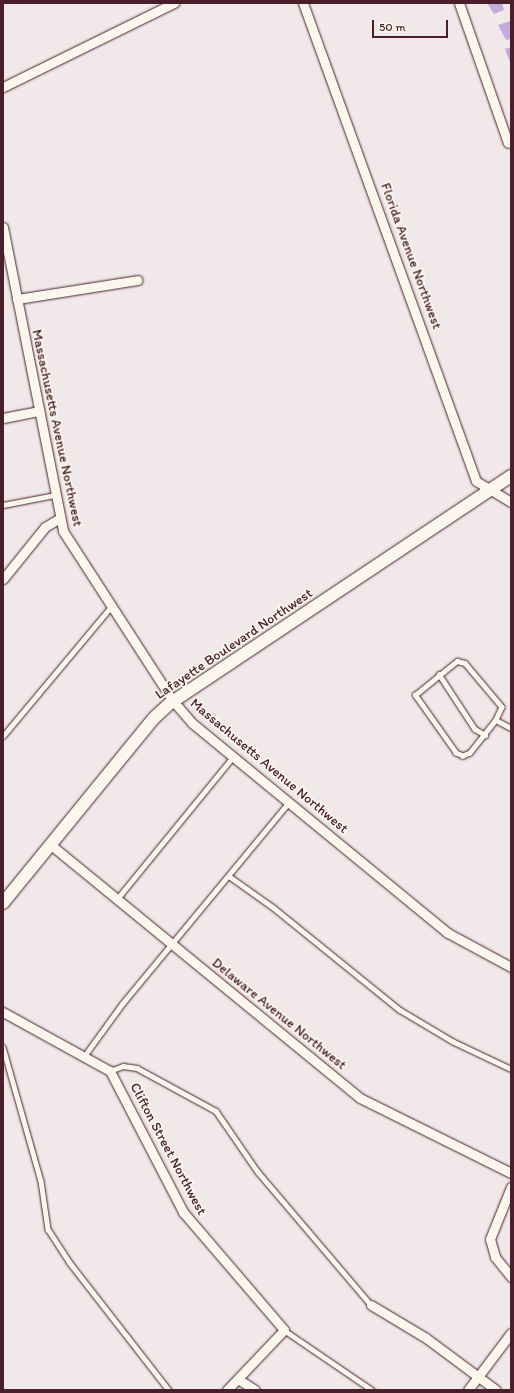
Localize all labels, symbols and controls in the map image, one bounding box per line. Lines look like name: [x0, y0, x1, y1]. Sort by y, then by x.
scale bar: [374, 12, 450, 38]
text: 50 m: [379, 20, 405, 34]
street label: Florida Avenue Northwest: [377, 180, 445, 332]
street label: Massachusetts Avenue Northwest: [28, 328, 86, 528]
street label: Lafayette Boulevard Northwest: [152, 585, 316, 703]
street label: Massachusetts Avenue Northwest: [186, 695, 352, 837]
street label: Delaware Avenue Northwest: [208, 954, 350, 1074]
street label: Clifton Street Northwest: [126, 1080, 210, 1218]

